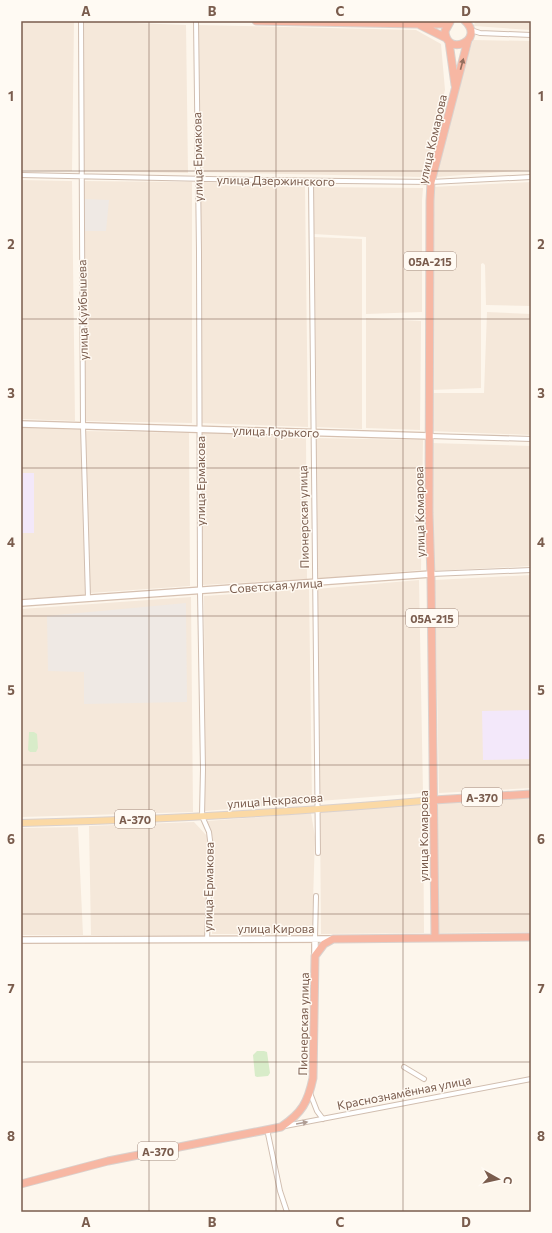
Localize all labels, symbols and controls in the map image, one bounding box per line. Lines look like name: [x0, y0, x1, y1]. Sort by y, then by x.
text: A: [81, 3, 91, 19]
text: B: [208, 3, 217, 19]
text: C: [336, 3, 345, 19]
text: D: [461, 3, 471, 19]
one-way arrow: [459, 58, 465, 70]
text: 1: [8, 88, 14, 104]
text: 1: [538, 88, 544, 104]
street label: улица Комарова: [415, 93, 449, 185]
street label: улица Ермакова: [189, 112, 205, 202]
street label: улица Дзержинского: [217, 172, 335, 188]
text: 2: [7, 236, 15, 252]
text: 2: [537, 236, 545, 252]
road number: 05А-215: [404, 252, 456, 270]
street label: улица Куйбышева: [74, 260, 90, 360]
text: 3: [7, 385, 15, 401]
text: 3: [537, 385, 545, 401]
street label: улица Горького: [232, 422, 320, 440]
street label: улица Ермакова: [193, 436, 207, 526]
street label: Пионерская улица: [295, 465, 311, 569]
street label: улица Комарова: [411, 466, 427, 558]
text: 4: [7, 534, 15, 550]
text: 4: [537, 534, 545, 550]
street label: Советская улица: [229, 575, 323, 595]
road number: 05А-215: [406, 609, 458, 627]
text: 5: [7, 682, 15, 698]
text: 5: [537, 682, 545, 698]
road number: А-370: [462, 788, 502, 806]
street label: улица Некрасова: [227, 790, 323, 810]
street label: улица Комарова: [416, 790, 430, 882]
road number: А-370: [115, 810, 155, 828]
text: 6: [7, 831, 15, 847]
text: 6: [537, 831, 545, 847]
street label: улица Ермакова: [200, 842, 216, 932]
street label: улица Кирова: [238, 921, 314, 935]
street label: Пионерская улица: [295, 972, 311, 1076]
text: 7: [7, 980, 15, 996]
text: 7: [537, 980, 545, 996]
street label: Краснознамённая улица: [336, 1072, 472, 1112]
one-way arrow: [296, 1120, 308, 1126]
text: 8: [7, 1128, 15, 1144]
text: 8: [537, 1128, 545, 1144]
road number: А-370: [138, 1142, 178, 1160]
north arrow: [478, 1159, 518, 1199]
text: С: [501, 1176, 515, 1186]
text: A: [81, 1214, 91, 1230]
text: B: [208, 1214, 217, 1230]
text: C: [336, 1214, 345, 1230]
text: D: [461, 1214, 471, 1230]

